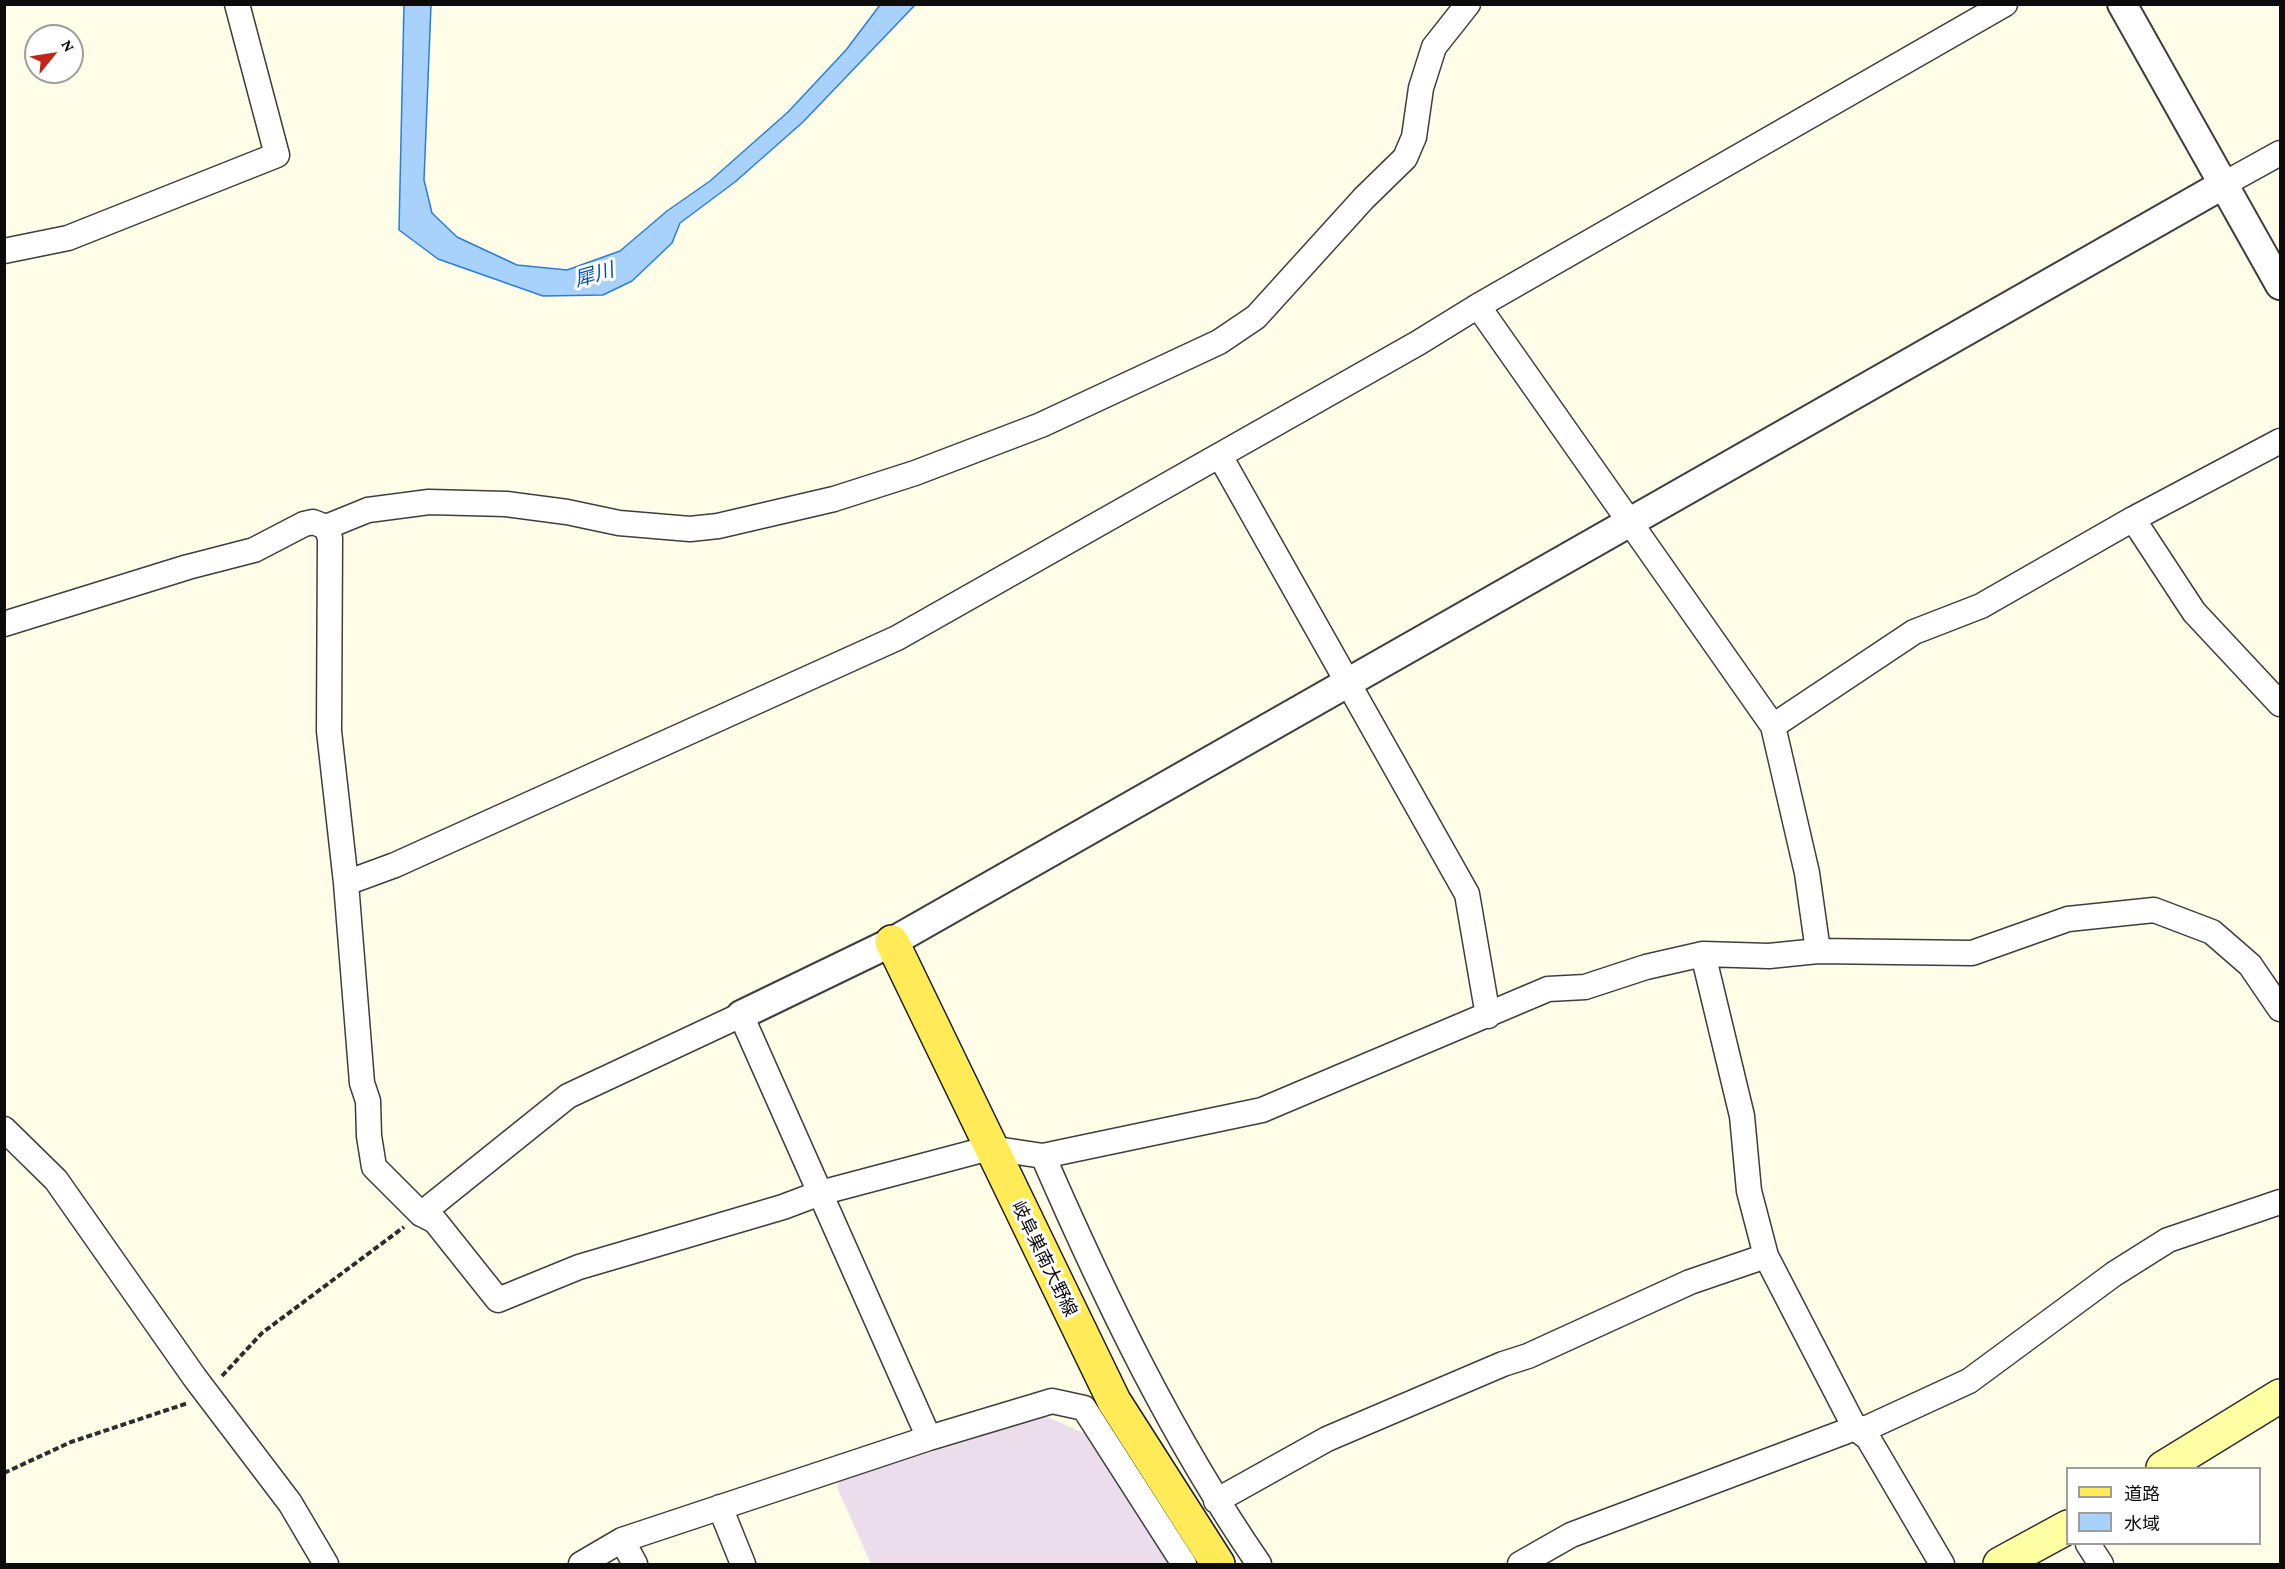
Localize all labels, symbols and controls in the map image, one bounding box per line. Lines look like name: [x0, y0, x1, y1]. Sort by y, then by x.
north arrow: [24, 24, 84, 84]
text: N: [58, 37, 78, 55]
water label: 犀川: [571, 258, 617, 292]
street label: 岐阜巣南大野線: [1007, 1198, 1081, 1320]
legend: [2066, 1467, 2261, 1545]
text: 道路: [2124, 1484, 2160, 1504]
text: 水域: [2124, 1514, 2160, 1534]

